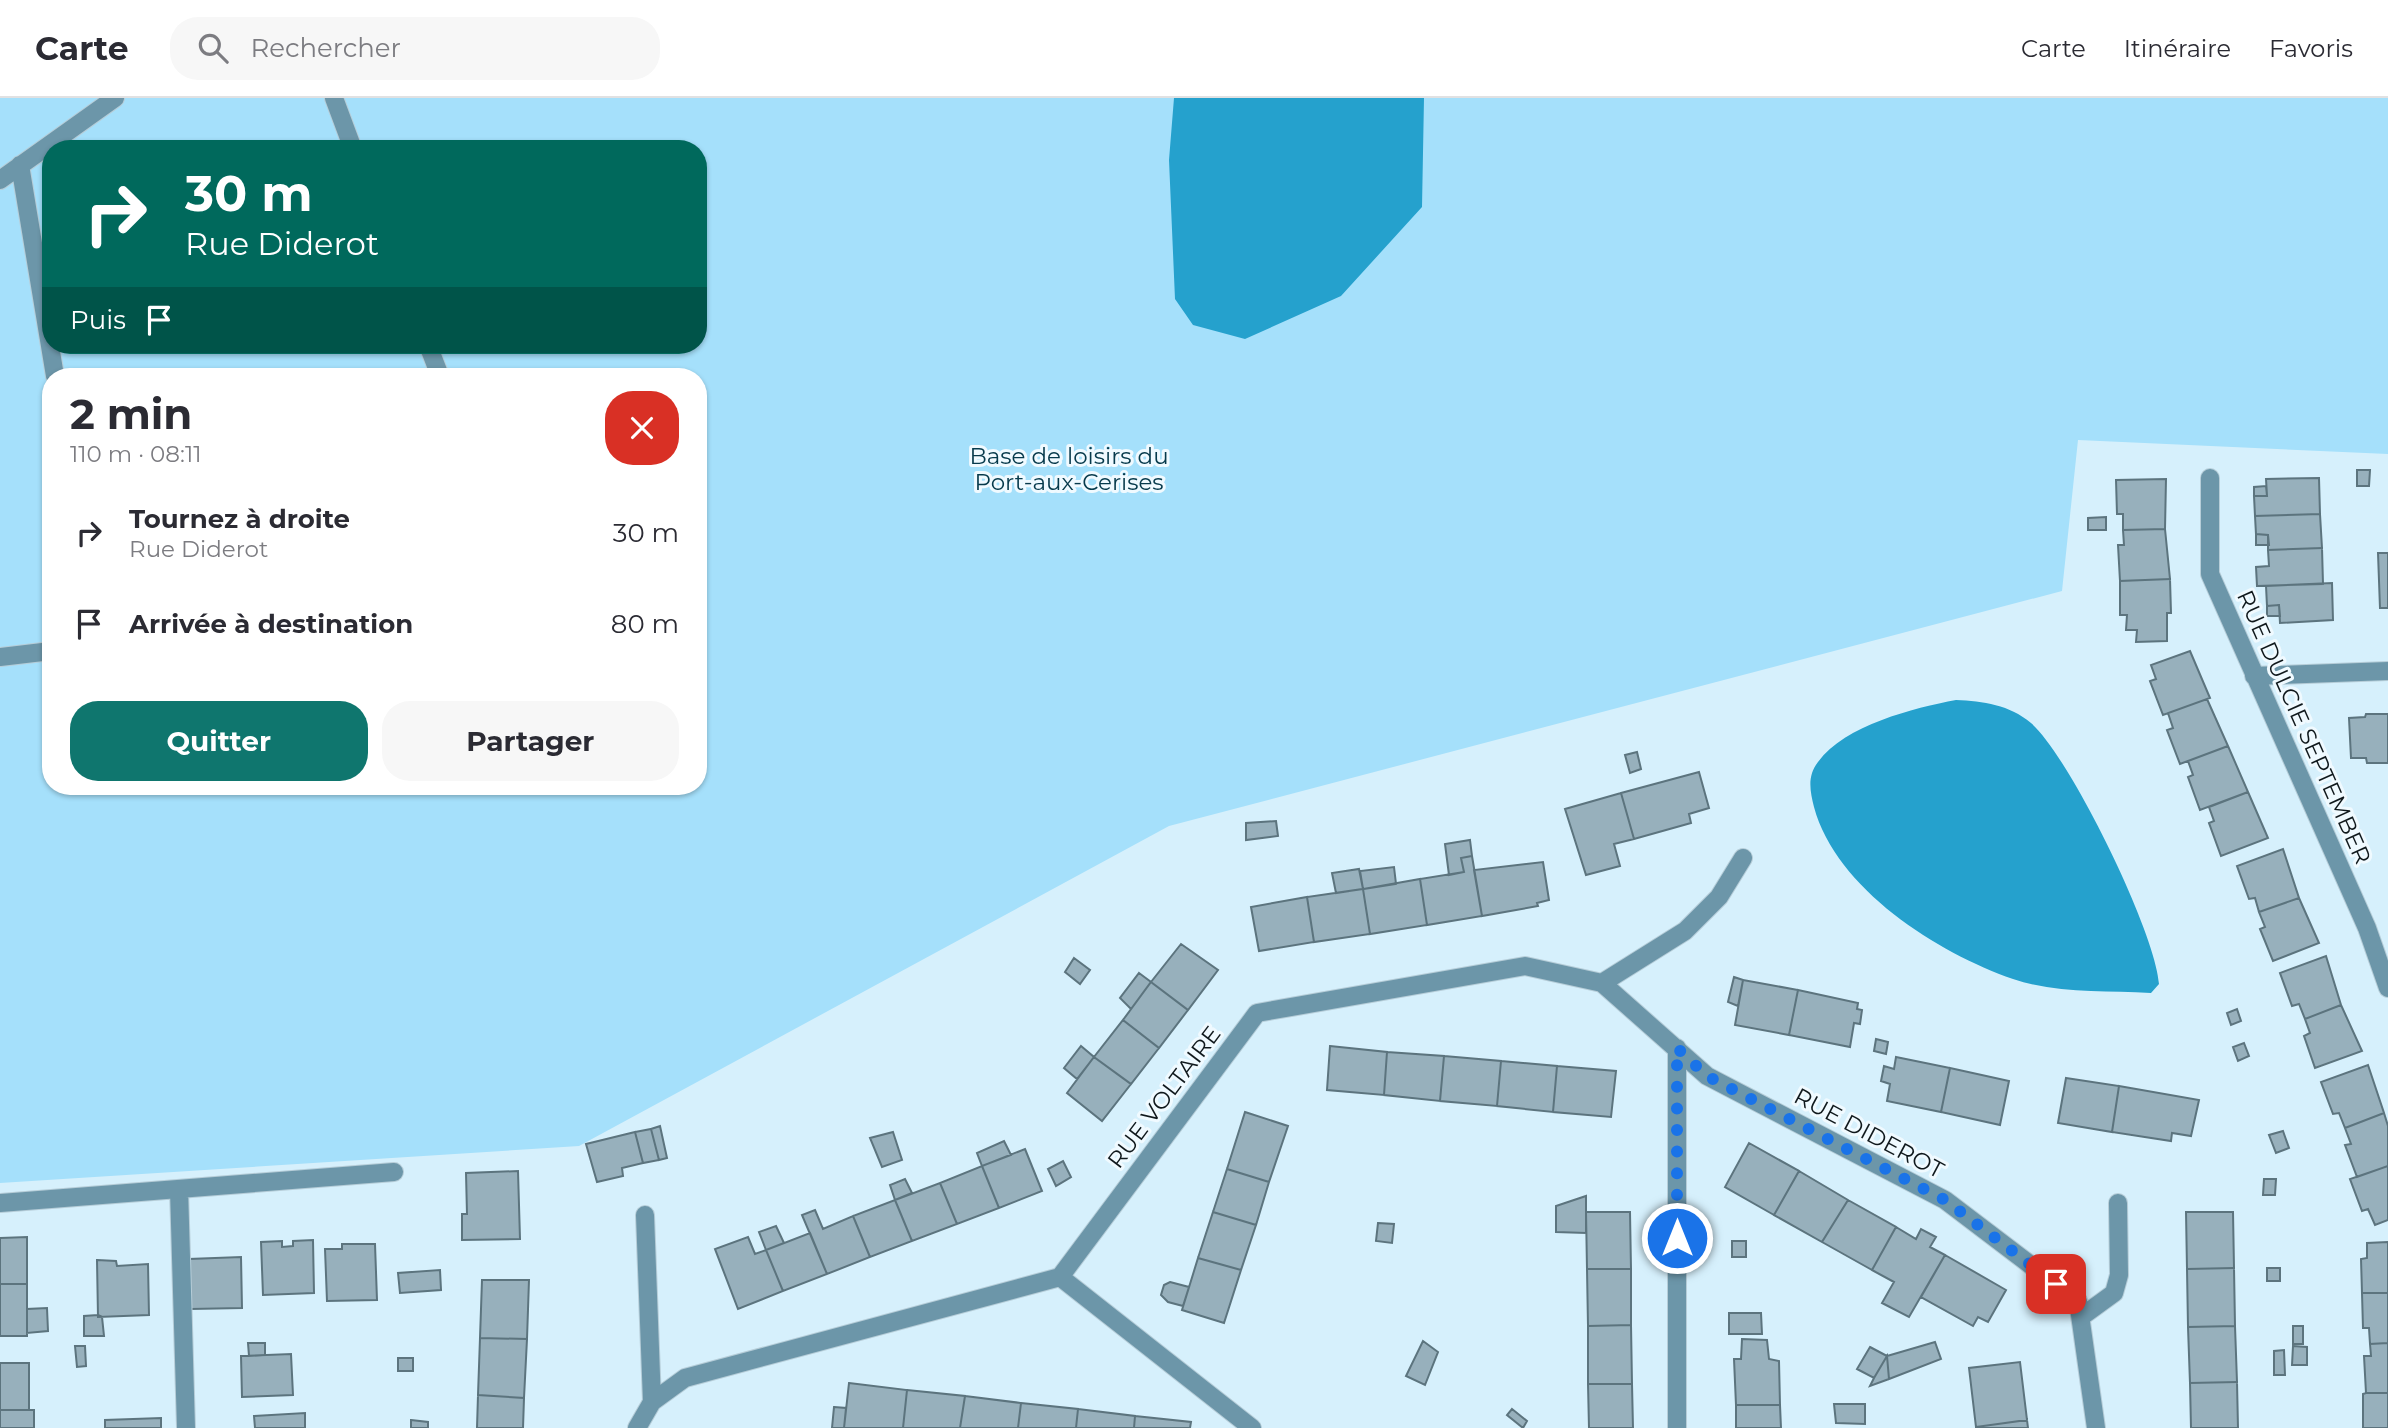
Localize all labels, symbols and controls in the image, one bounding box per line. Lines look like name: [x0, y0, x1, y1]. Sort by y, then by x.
search box: [170, 17, 660, 80]
text: Carte: [35, 28, 128, 68]
icon: search: [194, 29, 232, 67]
text: Rechercher: [250, 32, 401, 64]
text: Carte: [2021, 34, 2086, 63]
text: Itinéraire: [2124, 34, 2231, 63]
text: Favoris: [2269, 34, 2353, 63]
text: 30 m: [185, 164, 313, 223]
icon: right: [70, 168, 161, 259]
text: Rue Diderot: [185, 224, 379, 263]
icon: arrive: [140, 301, 178, 339]
text: Puis: [70, 304, 126, 336]
text: 2 min: [70, 388, 192, 440]
button: close: [605, 391, 679, 465]
text: 110 m · 08:11: [70, 440, 202, 468]
park label: Base de loisirs du Port-aux-Cerises: [969, 442, 1169, 496]
text: Tournez à droite: [129, 503, 350, 535]
icon: right: [70, 514, 108, 552]
text: 30 m: [613, 517, 679, 549]
text: Rue Diderot: [129, 535, 268, 563]
street label: RUE DULCIE SEPTEMBER: [2231, 586, 2377, 868]
icon: arrive: [70, 605, 108, 643]
text: Arrivée à destination: [129, 608, 413, 640]
text: 80 m: [611, 608, 679, 640]
button: Quitter: [70, 701, 368, 781]
button: Partager: [382, 701, 679, 781]
street label: RUE VOLTAIRE: [1101, 1020, 1227, 1174]
street label: RUE DIDEROT: [1789, 1082, 1949, 1185]
position arrow: [1640, 1201, 1714, 1275]
pin: [2026, 1254, 2086, 1314]
icon: arrive: [2037, 1265, 2075, 1303]

